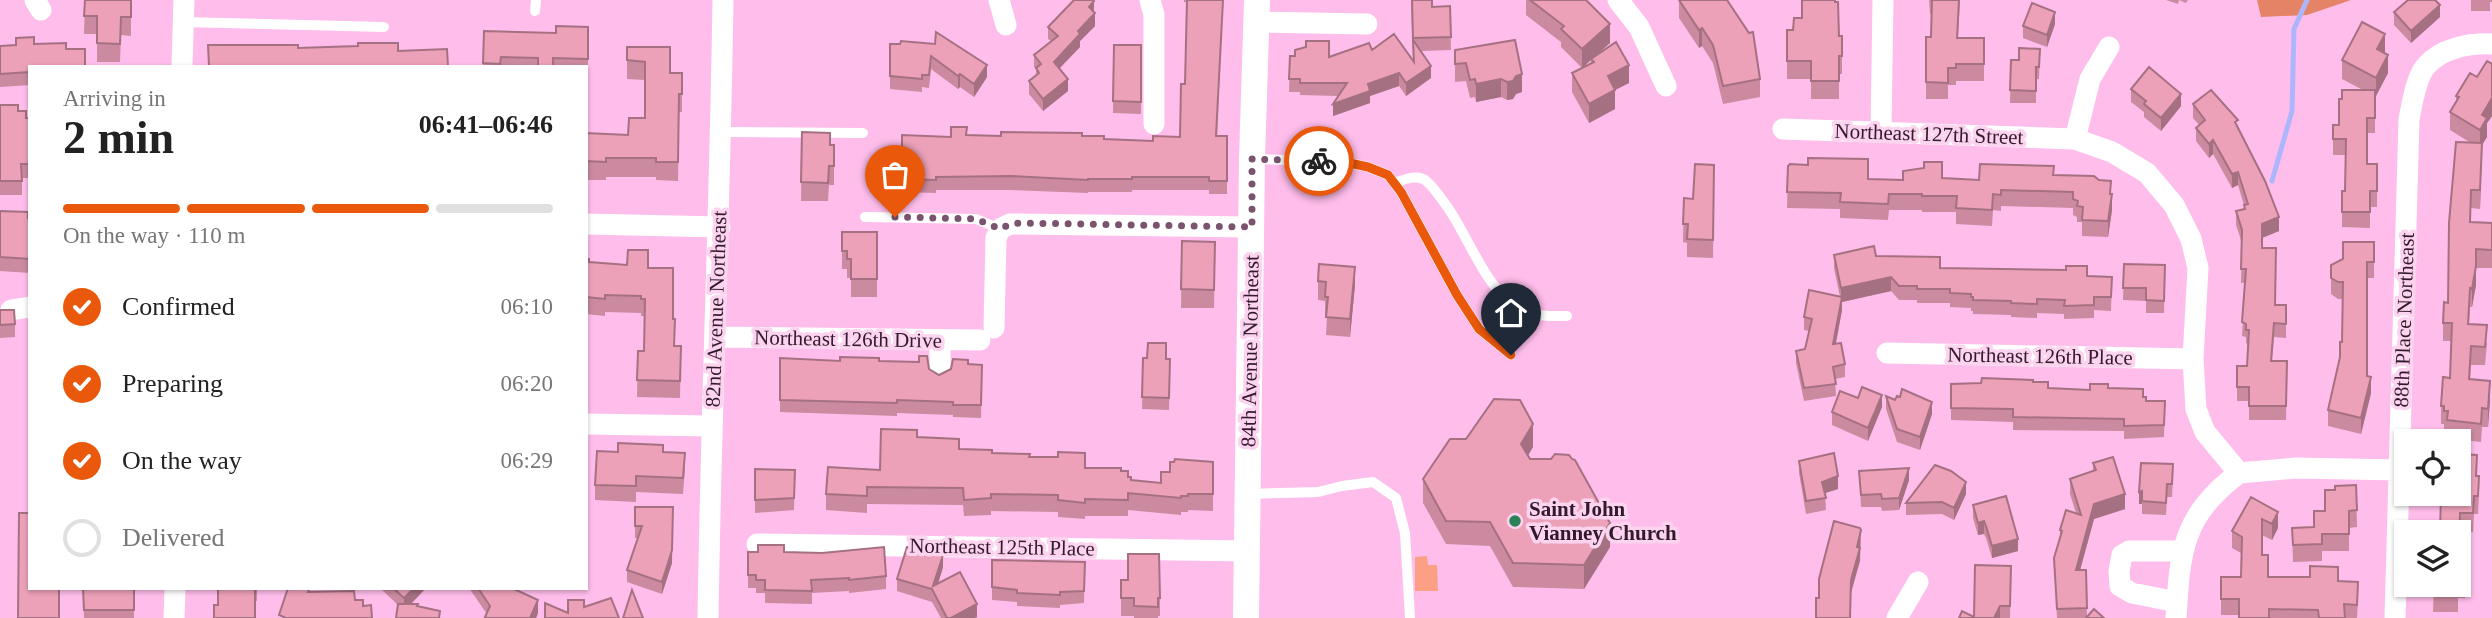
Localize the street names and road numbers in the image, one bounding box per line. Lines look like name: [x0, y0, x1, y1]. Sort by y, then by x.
street label: Northeast 127th Street: [1834, 119, 2024, 149]
street label: 82nd Avenue Northeast: [701, 210, 731, 408]
street label: 88th Place Northeast: [2389, 232, 2419, 408]
street label: 84th Avenue Northeast: [1236, 255, 1264, 447]
street label: Northeast 126th Drive: [754, 325, 942, 353]
street label: Northeast 126th Place: [1947, 342, 2133, 370]
street label: Northeast 125th Place: [909, 533, 1095, 561]

